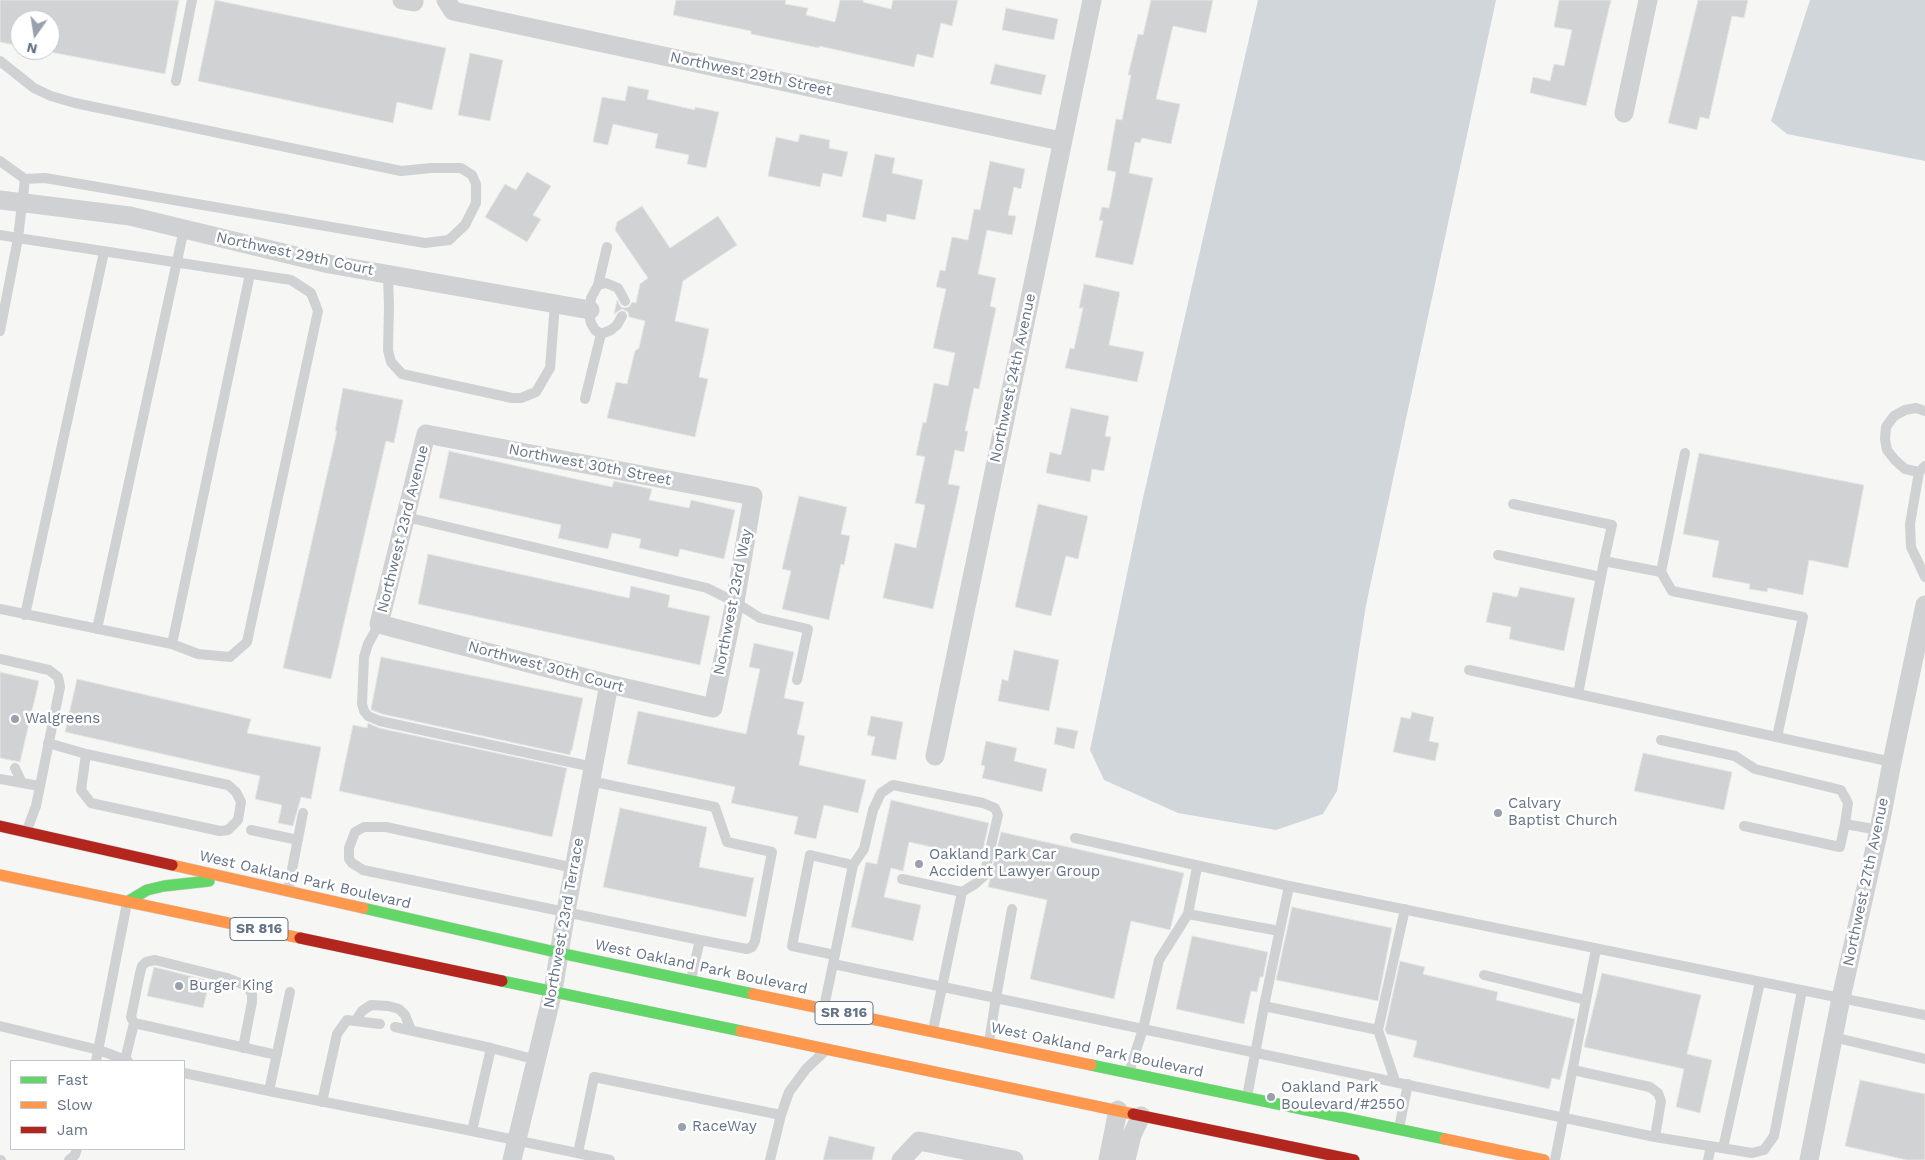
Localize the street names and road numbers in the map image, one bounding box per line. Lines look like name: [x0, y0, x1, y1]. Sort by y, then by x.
street label: Northwest 29th Street: [668, 48, 834, 100]
street label: Northwest 29th Court: [215, 229, 375, 279]
street label: Northwest 24th Avenue: [986, 292, 1040, 464]
street label: Northwest 30th Street: [507, 440, 673, 490]
street label: Northwest 23rd Avenue: [373, 443, 433, 615]
street label: Northwest 23rd Way: [710, 527, 756, 677]
street label: Northwest 30th Court: [466, 638, 626, 696]
street label: Northwest 27th Avenue: [1839, 796, 1893, 968]
street label: Northwest 23rd Terrace: [540, 836, 588, 1010]
street label: West Oakland Park Boulevard: [197, 847, 413, 913]
road number: SR 816: [230, 918, 288, 941]
street label: West Oakland Park Boulevard: [593, 936, 809, 998]
road number: SR 816: [815, 1001, 873, 1024]
street label: West Oakland Park Boulevard: [989, 1019, 1205, 1081]

